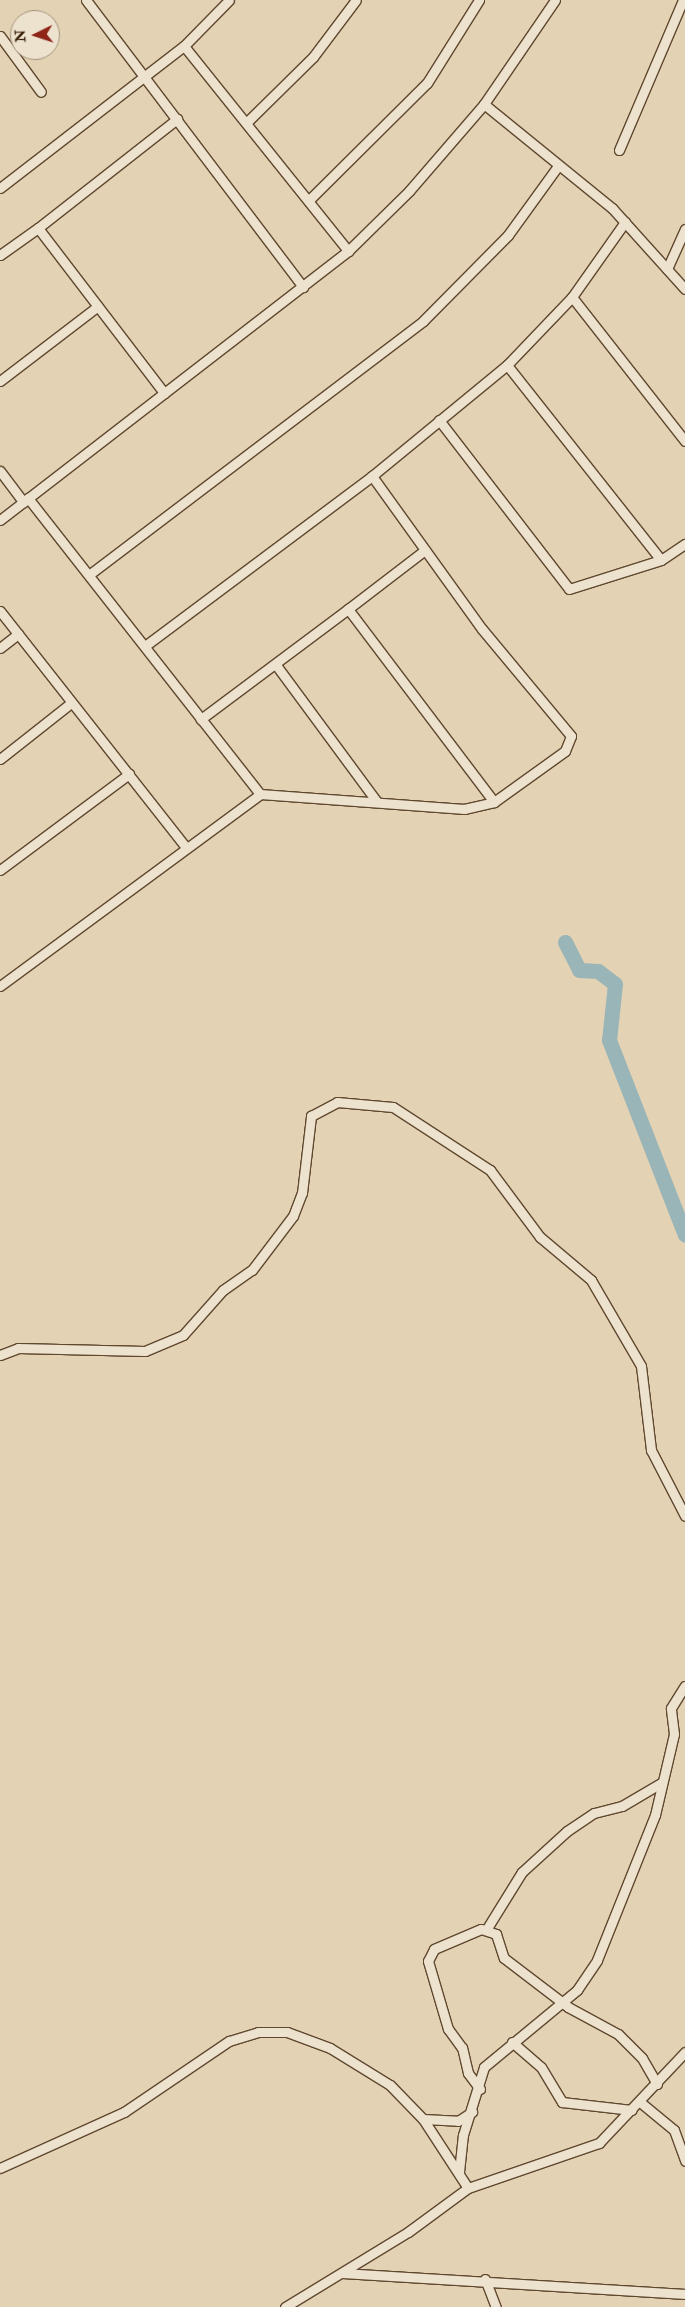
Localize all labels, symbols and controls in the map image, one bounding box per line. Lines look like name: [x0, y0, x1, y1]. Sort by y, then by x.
north arrow: [10, 10, 60, 60]
text: N: [12, 29, 29, 43]

